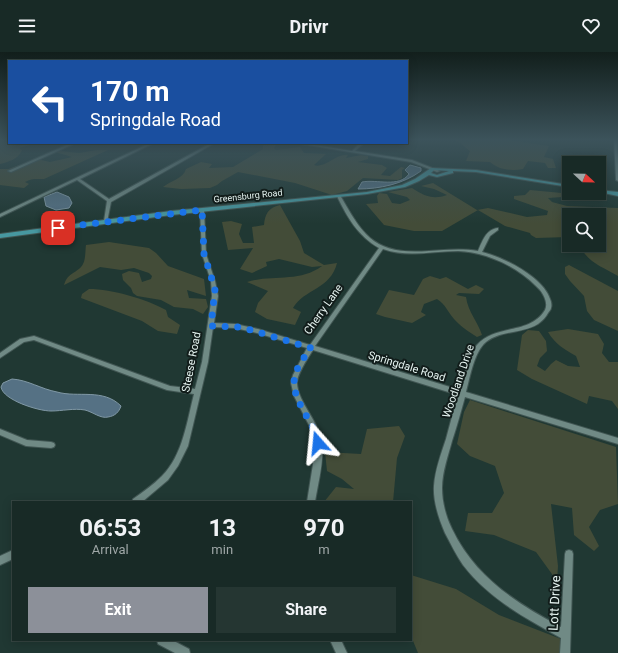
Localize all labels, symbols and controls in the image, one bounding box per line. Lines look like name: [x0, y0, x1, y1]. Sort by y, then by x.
icon: menu: [16, 15, 38, 37]
icon: heart: [580, 15, 602, 37]
text: Drivr: [290, 16, 328, 37]
text: 170 m: [90, 75, 169, 108]
icon: left: [24, 76, 76, 128]
text: Springdale Road: [90, 109, 221, 130]
north arrow: [562, 156, 606, 200]
map controls: [562, 156, 606, 252]
street label: Greensburg Road: [213, 187, 283, 205]
button: search: [562, 208, 606, 252]
pin: [41, 211, 75, 245]
icon: arrive: [47, 217, 69, 239]
street label: Cherry Lane: [301, 282, 346, 337]
street label: Steese Road: [179, 331, 204, 393]
street label: Woodland Drive: [440, 343, 477, 420]
street label: Springdale Road: [367, 349, 447, 384]
position arrow: [297, 422, 339, 464]
text: 06:53: [79, 514, 141, 542]
text: 13: [208, 514, 236, 542]
text: 970: [303, 514, 345, 542]
text: Arrival: [92, 542, 129, 557]
text: min: [211, 542, 233, 557]
text: m: [318, 542, 330, 557]
street label: Lott Drive: [546, 575, 563, 631]
button: Exit: [28, 587, 208, 633]
button: Share: [216, 587, 396, 633]

